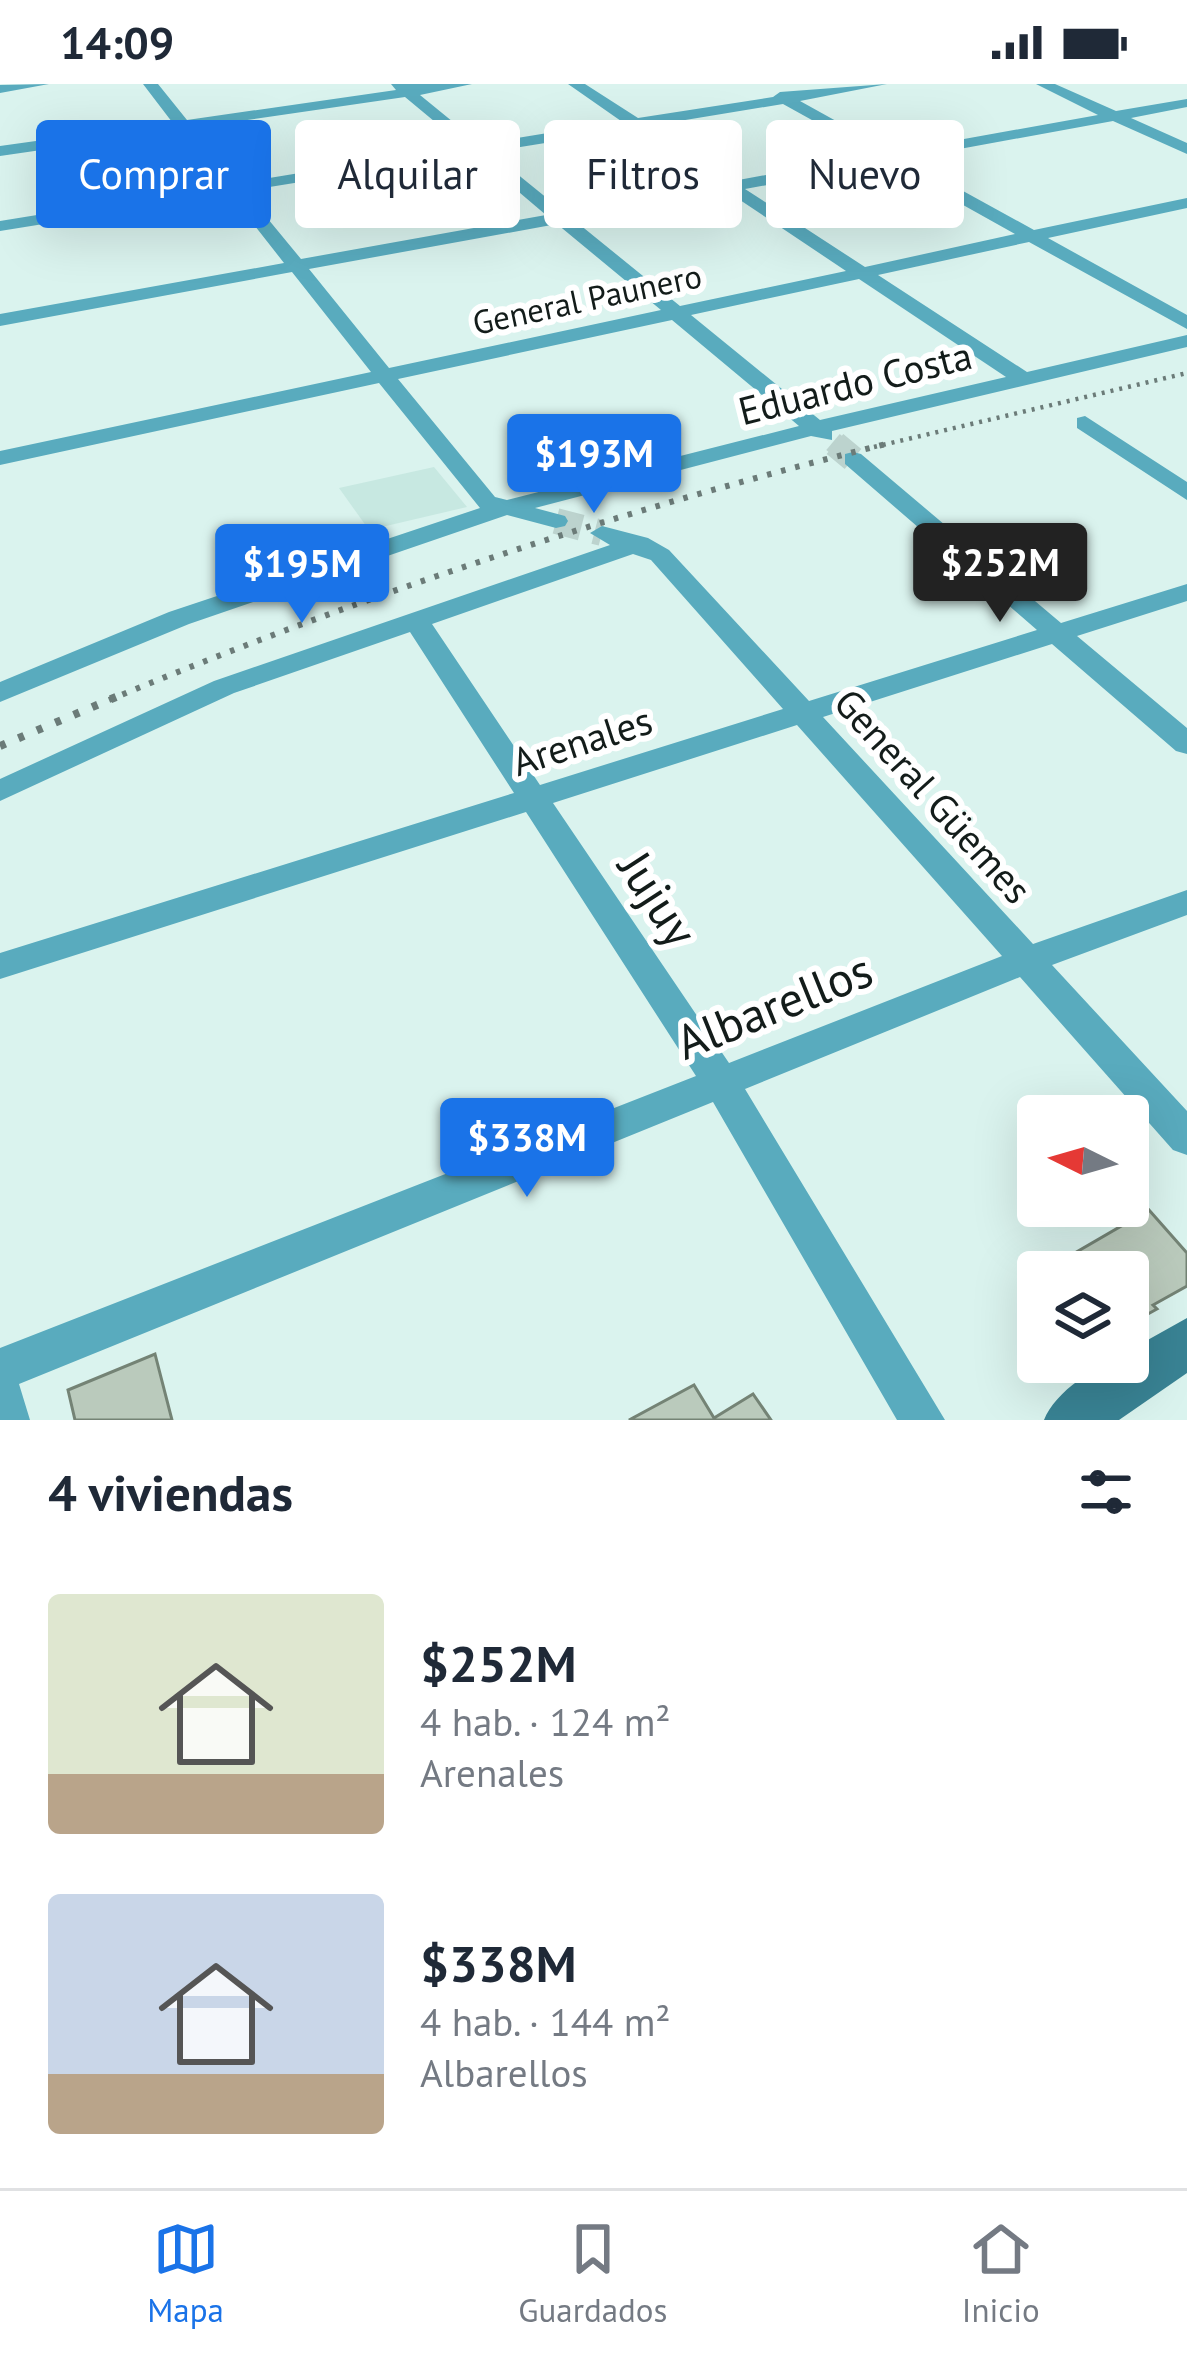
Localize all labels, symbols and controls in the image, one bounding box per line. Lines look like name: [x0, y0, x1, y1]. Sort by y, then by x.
text: 14:09: [60, 13, 174, 71]
chip: Comprar: [36, 120, 271, 228]
chip: Alquilar: [295, 120, 520, 228]
chip: Filtros: [544, 120, 742, 228]
chip: Nuevo: [766, 120, 964, 228]
street label: General Paunero: [468, 253, 705, 344]
street label: Eduardo Costa: [733, 329, 977, 436]
pin: $193M: [510, 414, 678, 516]
text: $193M: [534, 427, 654, 478]
pin: $252M: [916, 523, 1084, 625]
pin: $195M: [218, 524, 386, 626]
text: $252M: [940, 536, 1060, 587]
text: $195M: [242, 537, 362, 588]
street label: General Güemes: [823, 678, 1043, 914]
street label: Arenales: [505, 694, 658, 787]
street label: Jujuy: [604, 838, 712, 958]
street label: Albarellos: [666, 938, 881, 1072]
north arrow: [1017, 1095, 1149, 1227]
map controls: [1017, 1095, 1149, 1383]
pin: $338M: [443, 1098, 611, 1200]
text: $338M: [467, 1111, 587, 1162]
button: layers: [1017, 1251, 1149, 1383]
text: 4 viviendas: [48, 1459, 293, 1525]
icon: filters: [1073, 1459, 1139, 1525]
text: $252M: [420, 1630, 576, 1696]
icon: home: [144, 1642, 288, 1786]
text: 4 hab. · 124 m²: [420, 1696, 671, 1747]
text: Arenales: [420, 1747, 564, 1798]
text: $338M: [420, 1930, 576, 1996]
icon: home: [144, 1942, 288, 2086]
text: 4 hab. · 144 m²: [420, 1996, 671, 2047]
text: Albarellos: [420, 2047, 588, 2098]
tab: Mapa: [147, 2216, 224, 2331]
tab: Guardados: [518, 2216, 667, 2331]
tab: Inicio: [962, 2216, 1040, 2331]

